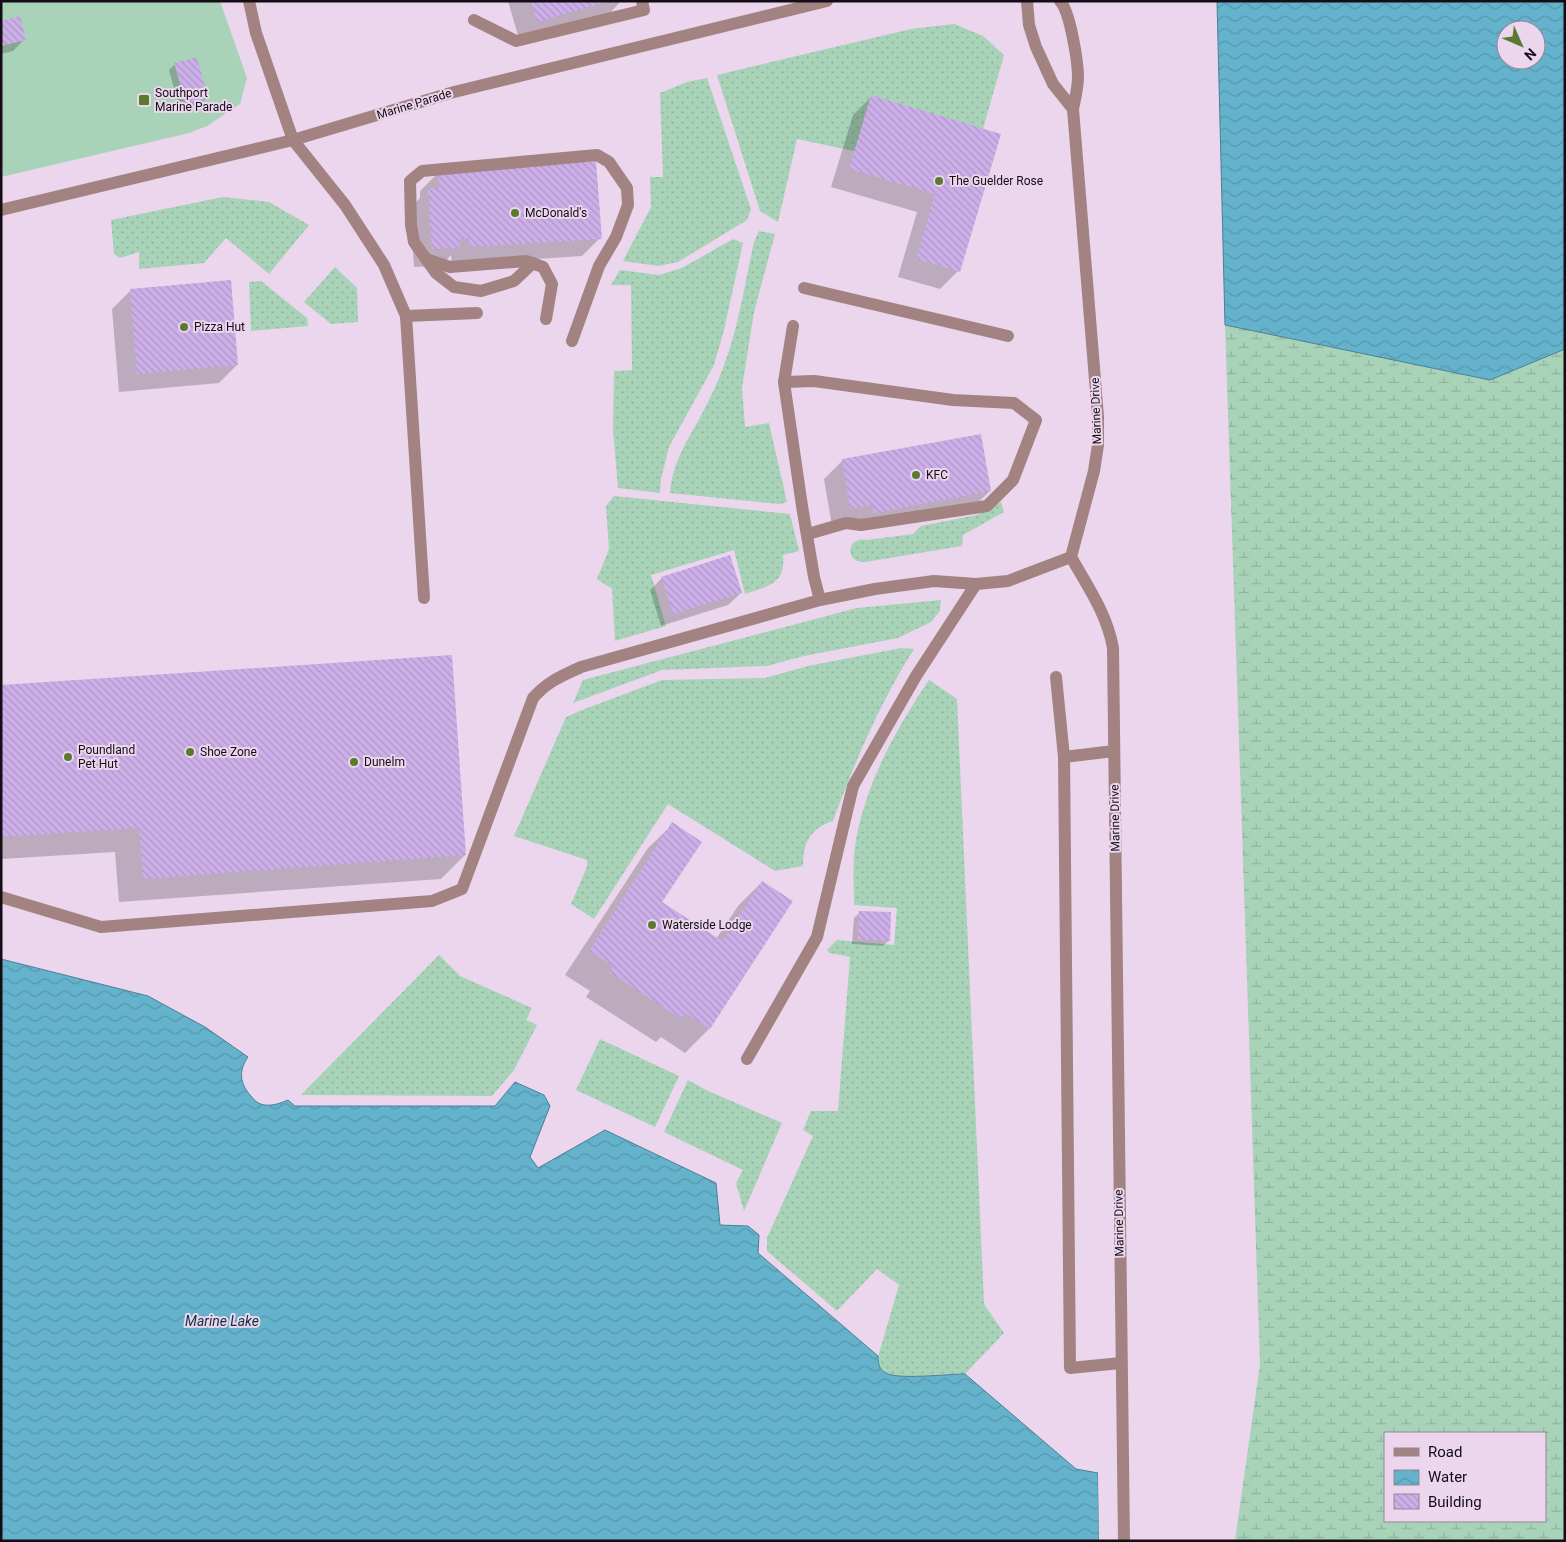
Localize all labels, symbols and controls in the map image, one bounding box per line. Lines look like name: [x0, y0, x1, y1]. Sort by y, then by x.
north arrow: [1496, 20, 1546, 70]
text: N: [1521, 45, 1539, 63]
place label: Southport Marine Parade: [155, 86, 232, 114]
street label: Marine Parade: [375, 86, 453, 122]
marker: Southport Marine Parade: [137, 93, 151, 107]
place label: The Guelder Rose: [949, 174, 1043, 188]
marker: The Guelder Rose: [933, 175, 945, 187]
place label: McDonald's: [525, 206, 587, 220]
marker: McDonald's: [509, 207, 521, 219]
place label: Pizza Hut: [194, 320, 245, 334]
marker: Pizza Hut: [178, 321, 190, 333]
street label: Marine Drive: [1088, 377, 1104, 445]
place label: KFC: [926, 468, 948, 482]
marker: KFC: [910, 469, 922, 481]
place label: Poundland Pet Hut: [78, 743, 135, 771]
place label: Shoe Zone: [200, 745, 257, 759]
marker: Shoe Zone: [184, 746, 196, 758]
marker: Poundland Pet Hut: [62, 751, 74, 763]
place label: Dunelm: [364, 755, 405, 769]
marker: Dunelm: [348, 756, 360, 768]
street label: Marine Drive: [1107, 784, 1123, 852]
place label: Waterside Lodge: [662, 918, 752, 932]
marker: Waterside Lodge: [646, 919, 658, 931]
street label: Marine Drive: [1111, 1189, 1127, 1257]
water label: Marine Lake: [185, 1313, 259, 1329]
legend: [1384, 1432, 1546, 1522]
text: Road: [1428, 1443, 1462, 1461]
text: Water: [1428, 1468, 1467, 1486]
text: Building: [1428, 1493, 1482, 1511]

